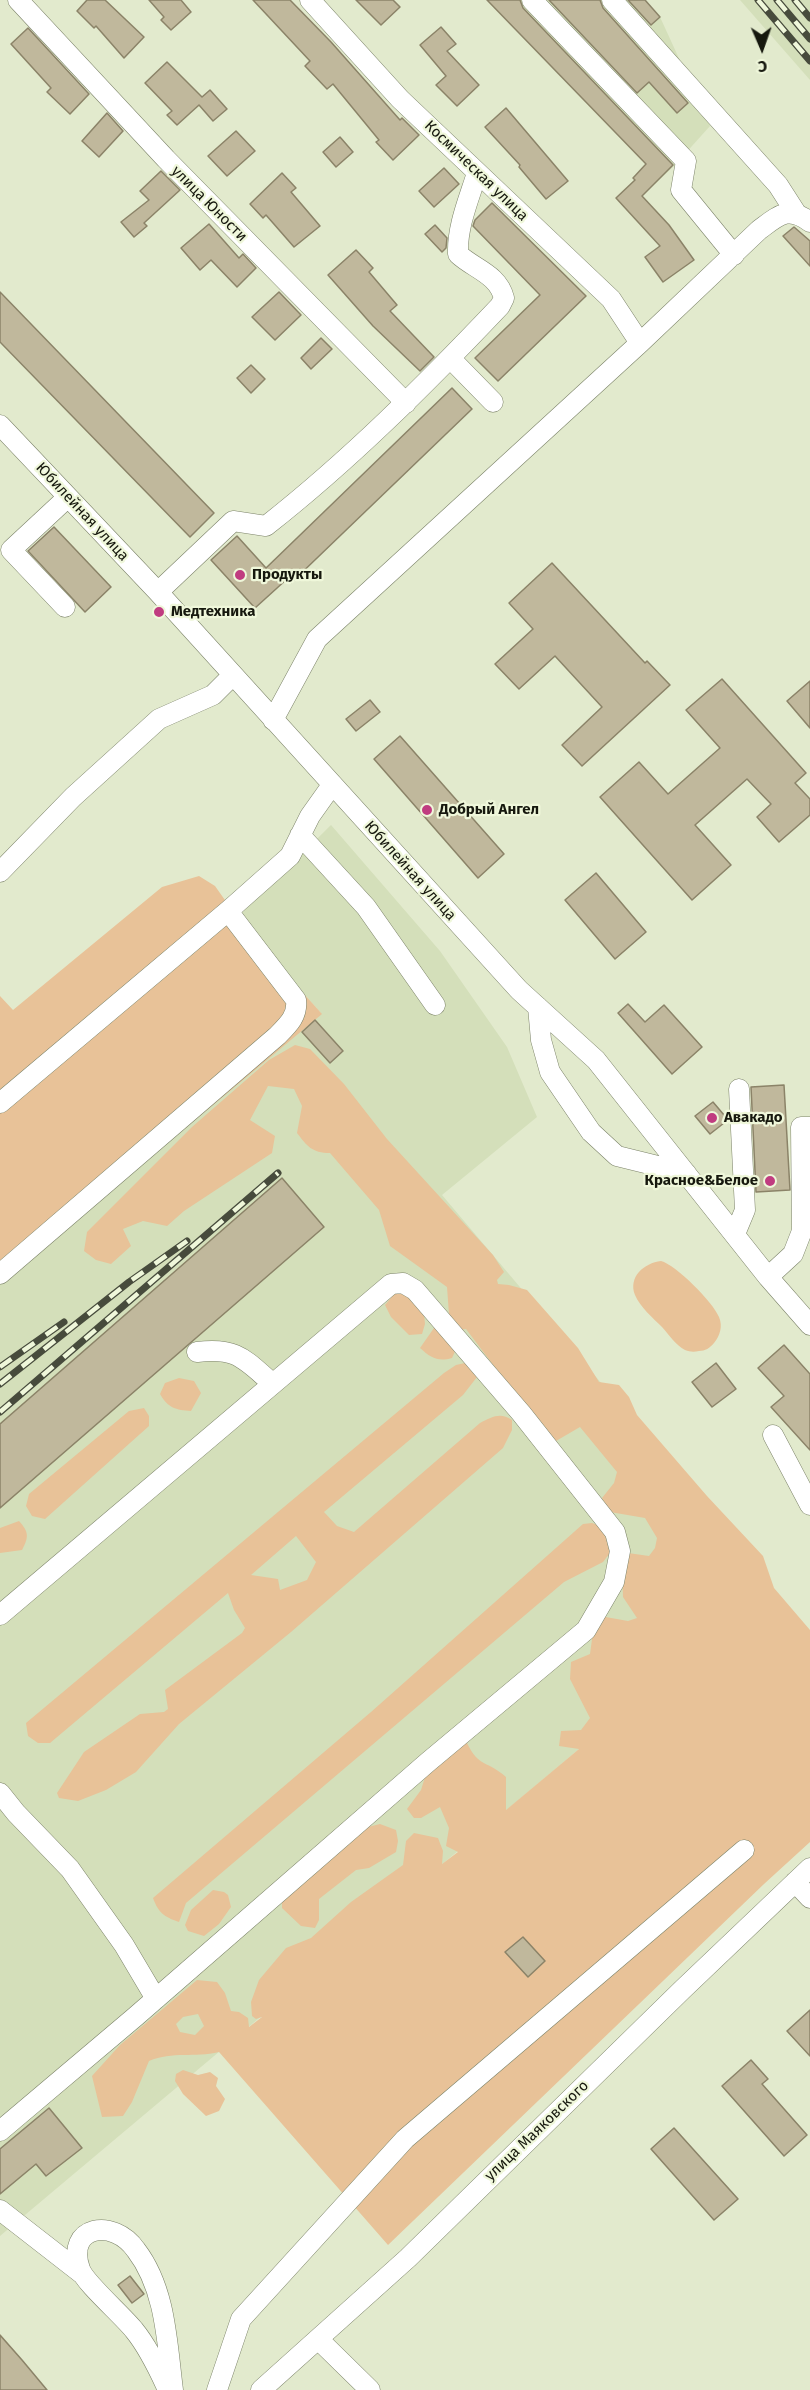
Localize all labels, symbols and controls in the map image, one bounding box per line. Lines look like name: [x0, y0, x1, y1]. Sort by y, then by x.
north arrow: [732, 18, 792, 78]
text: С: [758, 57, 768, 76]
street label: Космическая улица: [420, 117, 532, 225]
street label: улица Юности: [167, 162, 251, 246]
street label: Юбилейная улица: [32, 459, 132, 565]
place label: Продукты: [252, 566, 322, 584]
marker: Продукты: [233, 568, 247, 582]
place label: Медтехника: [171, 603, 255, 621]
marker: Медтехника: [152, 605, 166, 619]
place label: Добрый Ангел: [439, 801, 539, 819]
marker: Добрый Ангел: [420, 803, 434, 817]
street label: Юбилейная улица: [360, 817, 460, 925]
place label: Авакадо: [724, 1109, 783, 1127]
marker: Авакадо: [705, 1111, 719, 1125]
place label: Красное&Белое: [645, 1172, 758, 1190]
marker: Красное&Белое: [763, 1174, 777, 1188]
street label: улица Маяковского: [481, 2077, 593, 2185]

